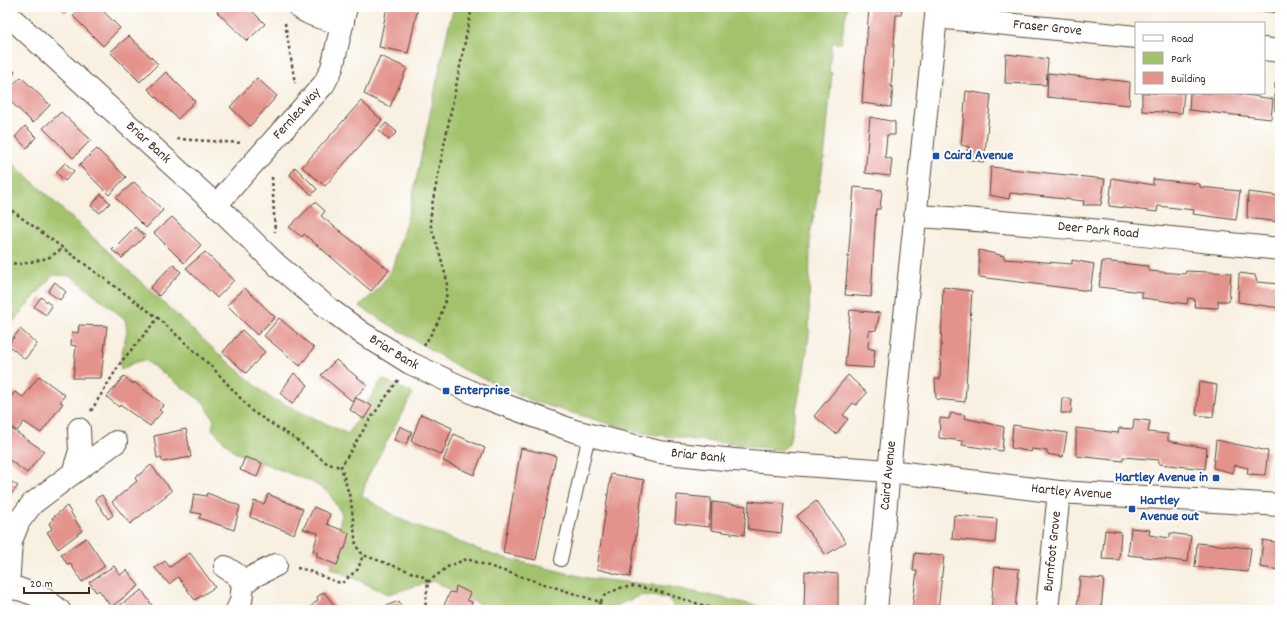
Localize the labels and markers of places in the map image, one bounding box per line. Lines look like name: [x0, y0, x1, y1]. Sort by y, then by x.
place label: Caird Avenue: [944, 146, 1013, 166]
marker: Caird Avenue: [931, 151, 941, 161]
place label: Enterprise: [454, 381, 510, 401]
marker: Enterprise: [441, 386, 451, 396]
place label: Hartley Avenue in: [1115, 468, 1209, 488]
marker: Hartley Avenue in: [1211, 473, 1221, 483]
place label: Hartley Avenue out: [1140, 491, 1200, 527]
marker: Hartley Avenue out: [1127, 504, 1137, 514]

